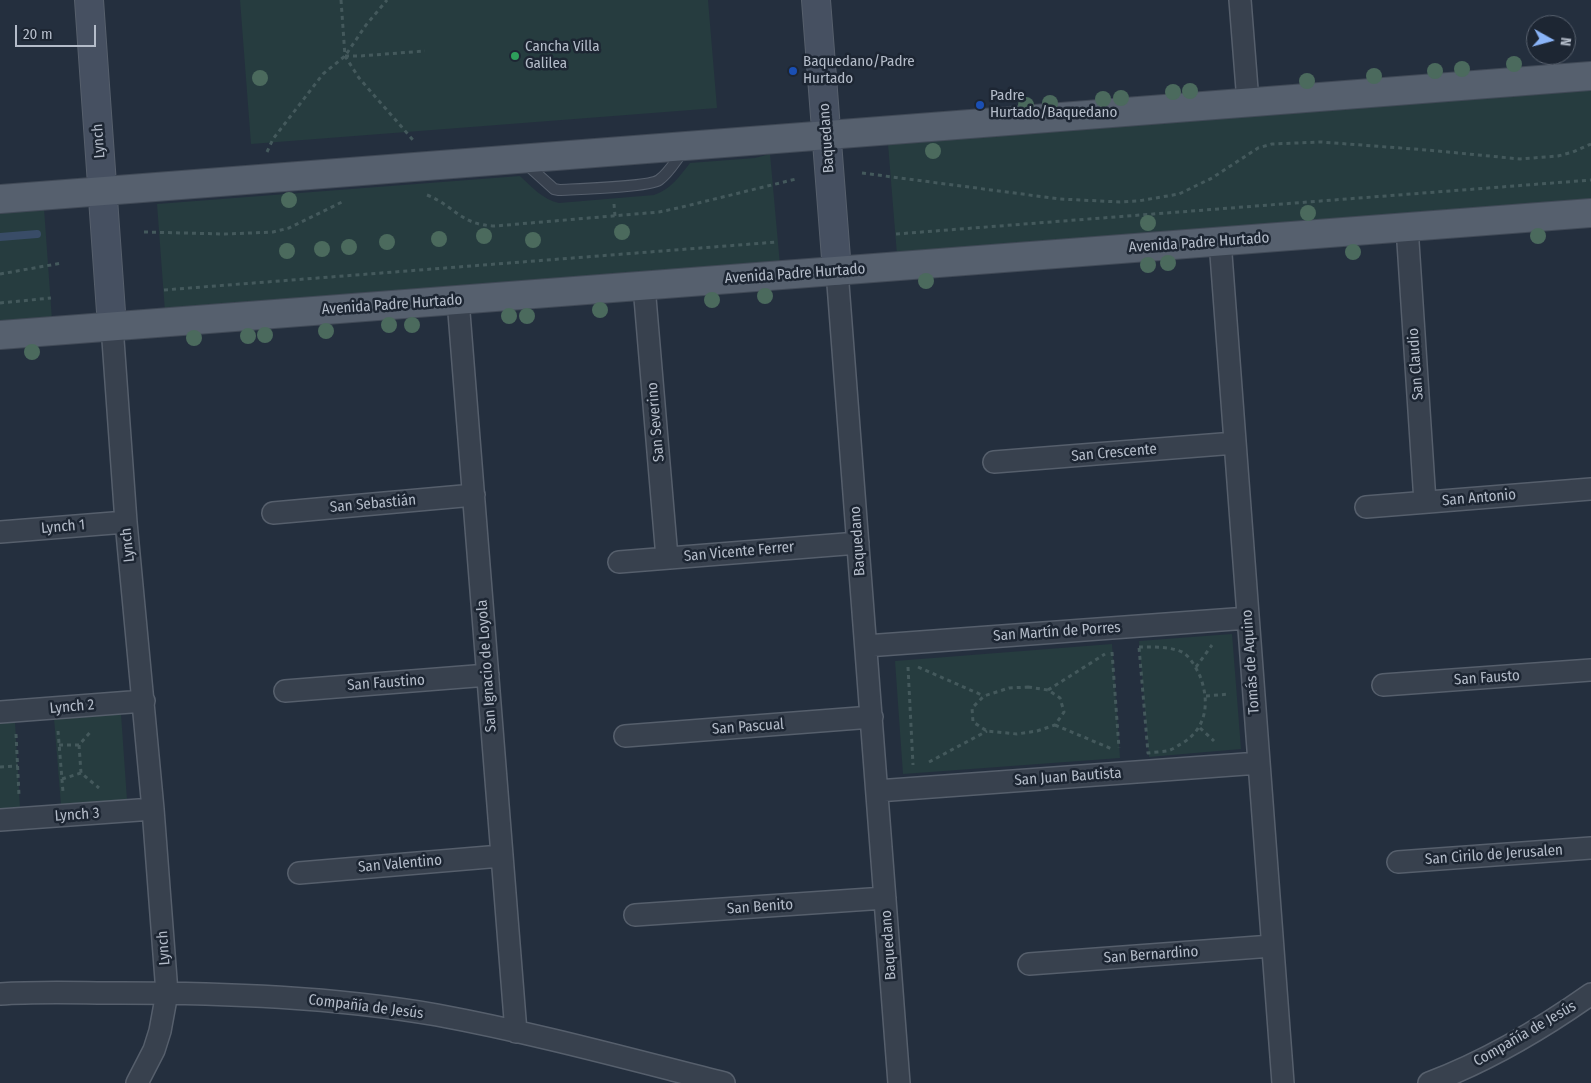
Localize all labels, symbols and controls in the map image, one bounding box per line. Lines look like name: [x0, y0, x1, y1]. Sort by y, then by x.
scale bar: [18, 15, 99, 47]
north arrow: [1526, 15, 1576, 65]
text: 20 m: [23, 25, 53, 43]
text: N: [1556, 37, 1574, 47]
place label: Cancha Villa Galilea: [525, 38, 600, 73]
marker: Cancha Villa Galilea: [509, 50, 521, 62]
place label: Baquedano/Padre Hurtado: [803, 53, 915, 88]
marker: Baquedano/Padre Hurtado: [787, 65, 799, 77]
place label: Padre Hurtado/Baquedano: [990, 87, 1117, 122]
marker: Padre Hurtado/Baquedano: [974, 99, 986, 111]
street label: Baquedano: [816, 102, 838, 174]
street label: Lynch: [89, 123, 109, 159]
street label: Avenida Padre Hurtado: [1128, 229, 1270, 257]
street label: Avenida Padre Hurtado: [724, 260, 866, 288]
street label: Avenida Padre Hurtado: [321, 291, 463, 319]
street label: San Claudio: [1404, 327, 1428, 401]
street label: San Severino: [644, 381, 668, 463]
street label: San Crescente: [1070, 440, 1158, 466]
street label: San Antonio: [1441, 486, 1517, 510]
street label: San Sebastián: [329, 491, 417, 517]
street label: Baquedano: [847, 505, 869, 577]
street label: Lynch 1: [40, 516, 86, 538]
street label: Lynch: [117, 527, 139, 563]
street label: San Vicente Ferrer: [683, 538, 795, 566]
street label: San Ignacio de Loyola: [473, 599, 501, 733]
street label: Tomás de Aquino: [1238, 609, 1264, 715]
street label: San Martín de Porres: [993, 619, 1121, 645]
street label: San Fausto: [1453, 667, 1521, 689]
street label: San Faustino: [346, 671, 426, 695]
street label: Lynch 2: [49, 696, 95, 718]
street label: San Pascual: [711, 716, 785, 738]
street label: San Juan Bautista: [1014, 764, 1122, 790]
street label: Lynch 3: [54, 804, 100, 826]
street label: San Cirilo de Jerusalen: [1424, 841, 1564, 869]
street label: San Valentino: [357, 851, 443, 877]
street label: San Benito: [726, 896, 794, 918]
street label: Baquedano: [878, 909, 900, 981]
street label: Lynch: [154, 930, 174, 966]
street label: San Bernardino: [1103, 943, 1199, 967]
street label: Compañía de Jesús: [308, 991, 424, 1023]
street label: Compañía de Jesús: [1470, 997, 1580, 1071]

